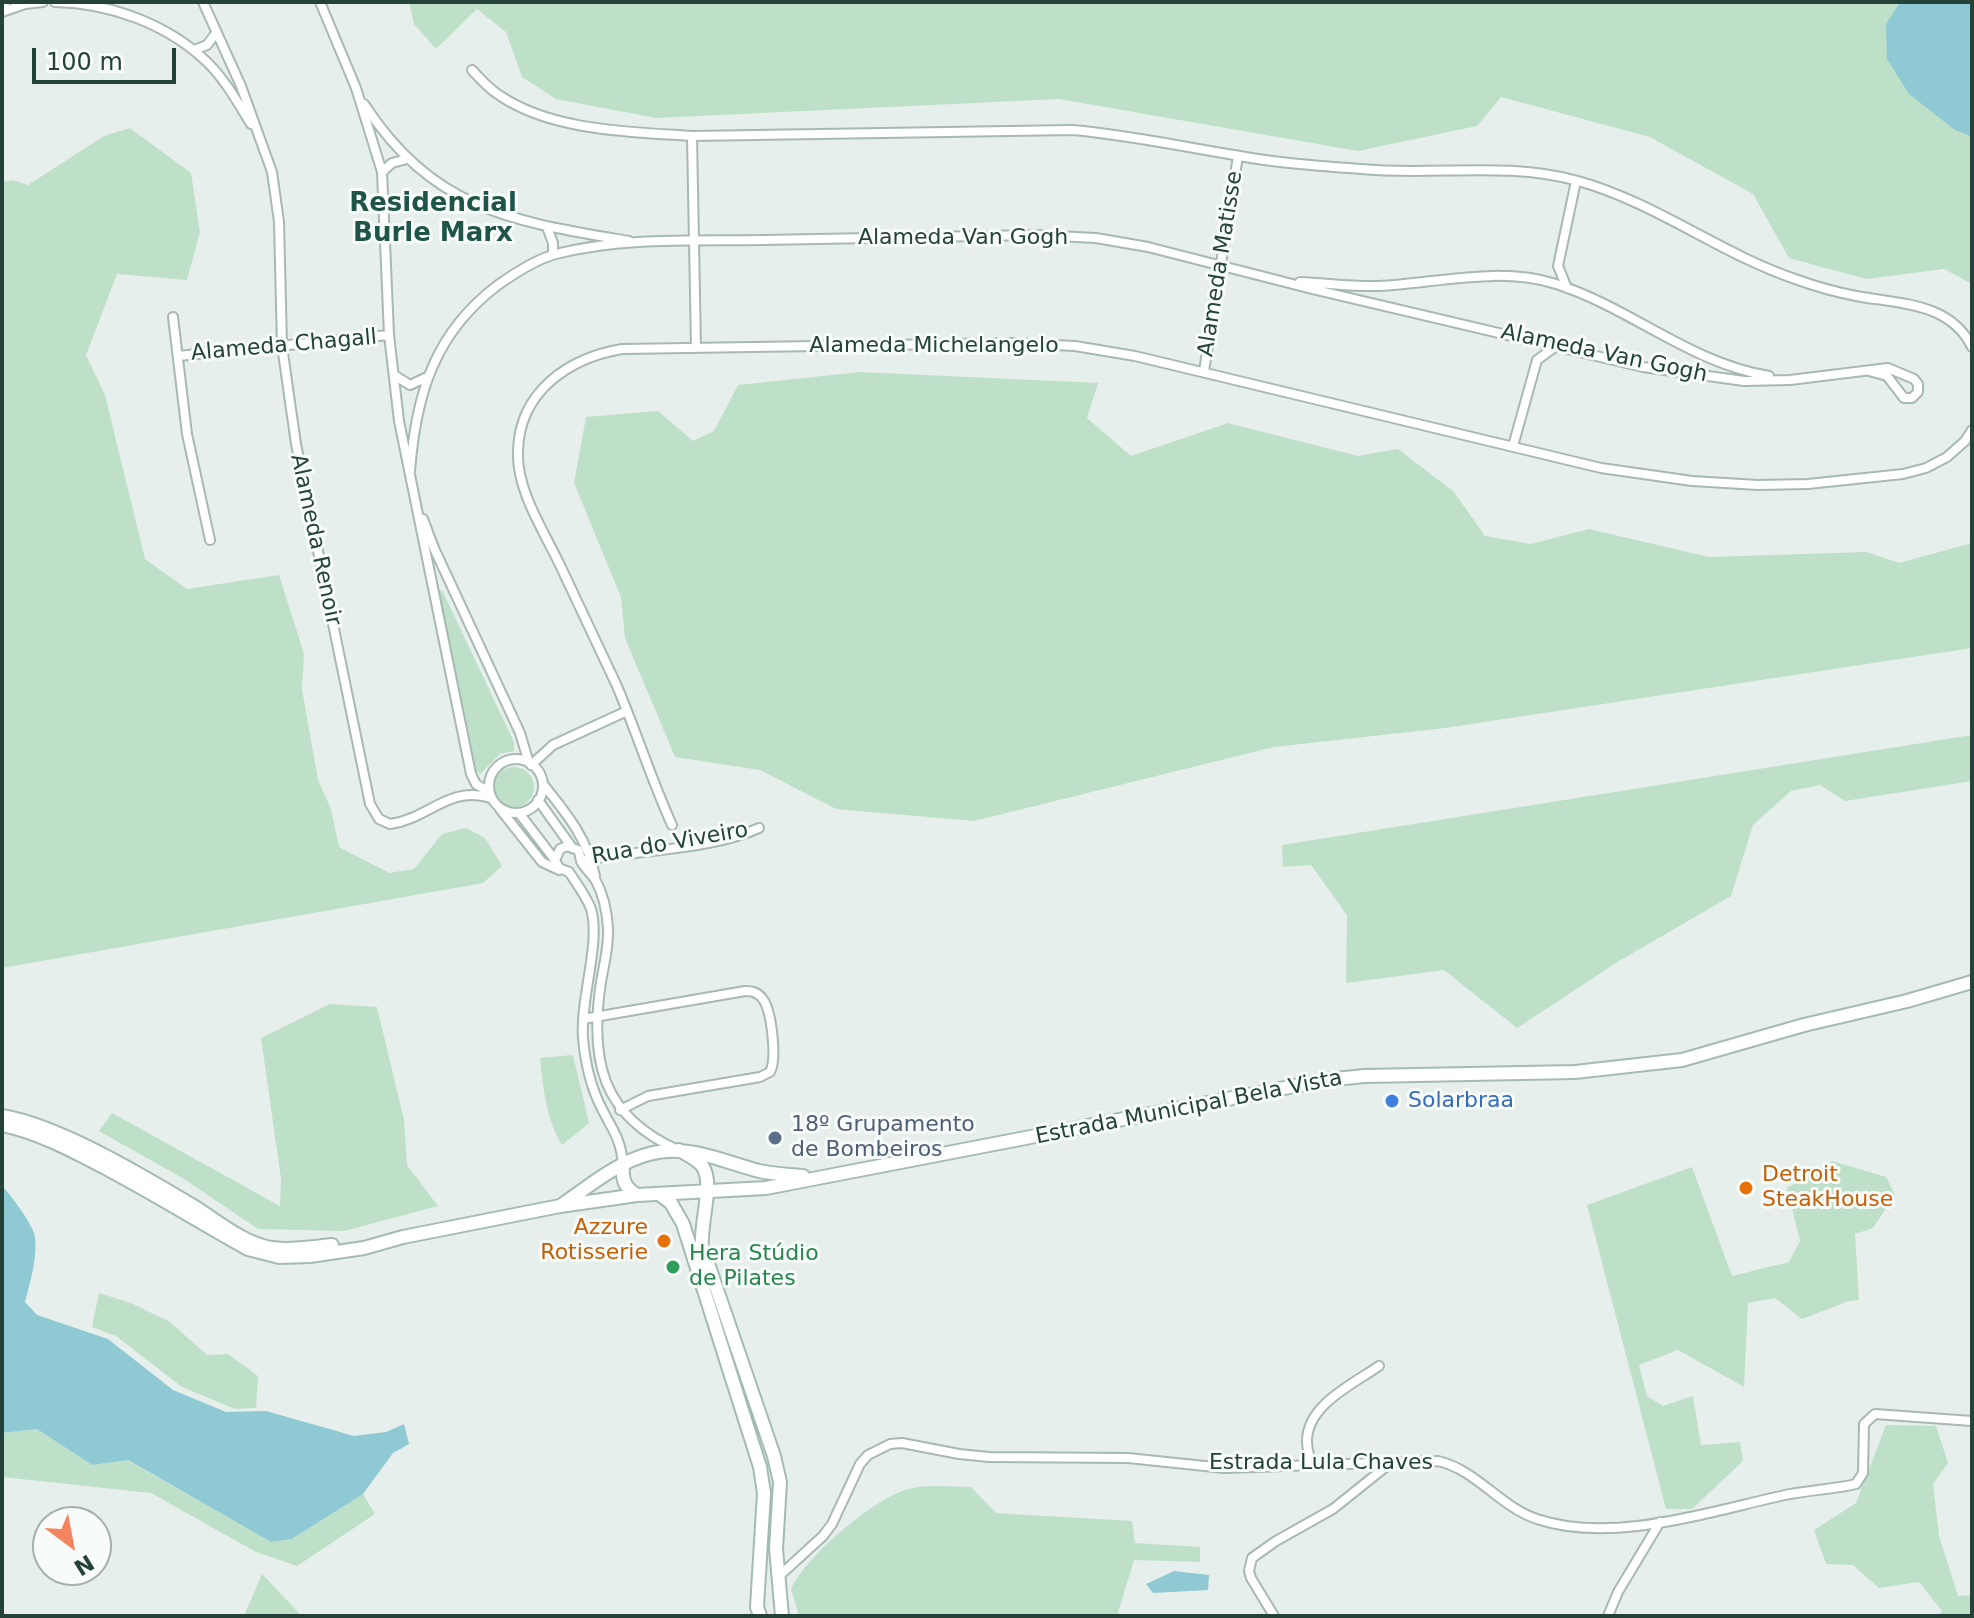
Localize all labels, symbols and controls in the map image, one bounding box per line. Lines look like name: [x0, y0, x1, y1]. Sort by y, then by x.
scale bar: [36, 32, 180, 82]
text: 100 m: [46, 48, 123, 76]
street label: Alameda Matisse: [1193, 169, 1249, 359]
district label: Residencial Burle Marx: [349, 188, 517, 250]
street label: Alameda Van Gogh: [858, 225, 1068, 251]
street label: Alameda Van Gogh: [1498, 319, 1710, 389]
street label: Alameda Chagall: [190, 325, 378, 367]
street label: Alameda Michelangelo: [809, 333, 1059, 359]
street label: Alameda Renoir: [284, 452, 346, 628]
street label: Rua do Viveiro: [590, 817, 750, 871]
street label: Estrada Municipal Bela Vista: [1033, 1065, 1345, 1151]
place label: Solarbraa: [1408, 1088, 1514, 1114]
marker: Solarbraa: [1383, 1092, 1401, 1110]
place label: 18º Grupamento de Bombeiros: [791, 1112, 975, 1164]
marker: 18º Grupamento de Bombeiros: [766, 1129, 784, 1147]
place label: Detroit SteakHouse: [1762, 1162, 1893, 1214]
marker: Detroit SteakHouse: [1737, 1179, 1755, 1197]
place label: Azzure Rotisserie: [540, 1215, 648, 1266]
marker: Azzure Rotisserie: [655, 1232, 673, 1250]
place label: Hera Stúdio de Pilates: [689, 1241, 819, 1292]
marker: Hera Stúdio de Pilates: [664, 1258, 682, 1276]
street label: Estrada Lula Chaves: [1209, 1450, 1433, 1476]
north arrow: [32, 1506, 112, 1586]
text: N: [69, 1550, 98, 1581]

